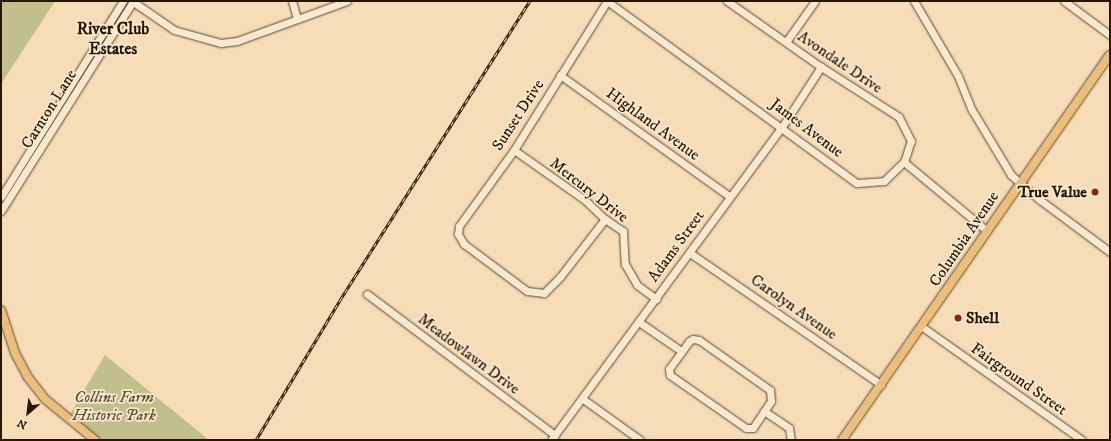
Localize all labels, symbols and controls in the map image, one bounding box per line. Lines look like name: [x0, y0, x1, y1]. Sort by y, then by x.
district label: River Club Estates: [77, 20, 149, 60]
street label: Avondale Drive: [794, 27, 886, 97]
street label: Carnton Lane: [17, 66, 81, 152]
street label: Sunset Drive: [488, 76, 548, 154]
street label: Highland Avenue: [602, 84, 704, 164]
street label: James Avenue: [767, 94, 847, 162]
street label: Mercury Drive: [546, 153, 632, 227]
place label: True Value: [1018, 182, 1087, 202]
marker: True Value: [1090, 187, 1100, 197]
street label: Columbia Avenue: [925, 188, 1003, 290]
street label: Adams Street: [644, 207, 708, 285]
street label: Carolyn Avenue: [747, 270, 841, 344]
place label: Shell: [966, 308, 999, 328]
street label: Meadowlawn Drive: [414, 309, 524, 399]
marker: Shell: [953, 313, 963, 323]
street label: Fairground Street: [967, 339, 1071, 419]
park label: Collins Farm Historic Park: [72, 387, 156, 425]
north arrow: [8, 393, 48, 433]
text: N: [15, 415, 30, 432]

